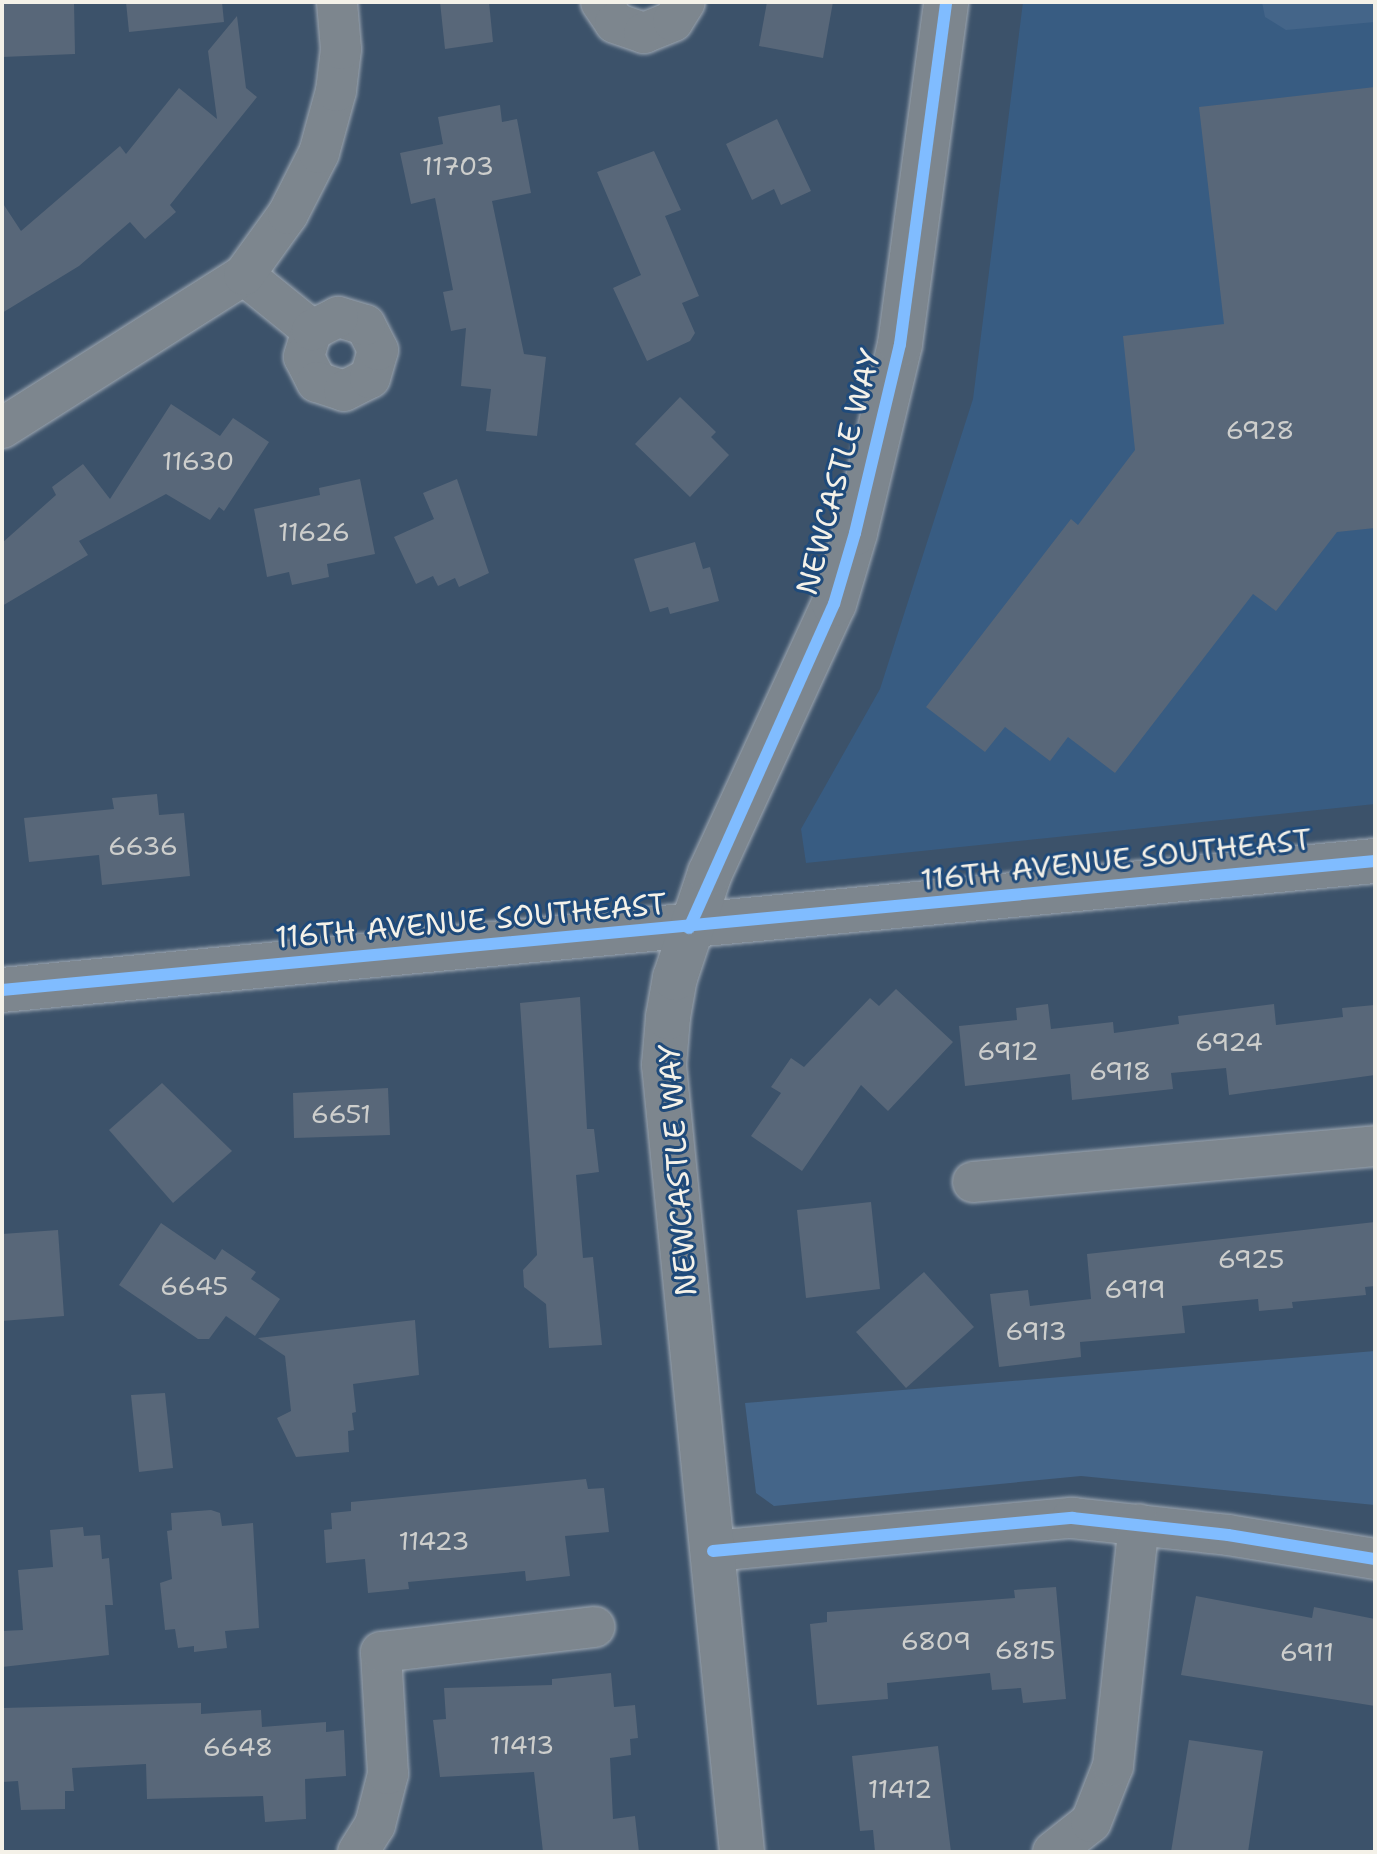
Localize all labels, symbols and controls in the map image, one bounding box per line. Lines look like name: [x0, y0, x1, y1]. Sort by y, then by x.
house number: 11703: [422, 150, 494, 182]
street label: NEWCASTLE WAY: [789, 345, 889, 599]
house number: 6928: [1226, 414, 1294, 446]
house number: 11630: [162, 445, 234, 477]
house number: 11626: [278, 516, 350, 548]
street label: 116TH AVENUE SOUTHEAST: [919, 822, 1313, 898]
house number: 6636: [108, 830, 178, 862]
street label: 116TH AVENUE SOUTHEAST: [274, 886, 668, 956]
house number: 6924: [1195, 1026, 1263, 1058]
house number: 6912: [977, 1035, 1039, 1067]
street label: NEWCASTLE WAY: [651, 1042, 705, 1298]
house number: 6918: [1089, 1055, 1151, 1087]
house number: 6651: [311, 1098, 371, 1130]
house number: 6925: [1218, 1243, 1284, 1275]
house number: 6645: [160, 1270, 228, 1302]
house number: 6919: [1104, 1273, 1166, 1305]
house number: 6913: [1005, 1315, 1067, 1347]
house number: 11423: [398, 1525, 470, 1557]
house number: 6809: [901, 1625, 971, 1657]
house number: 6815: [995, 1634, 1055, 1666]
house number: 6911: [1280, 1636, 1334, 1668]
house number: 11413: [490, 1729, 554, 1761]
house number: 6648: [203, 1731, 273, 1763]
house number: 11412: [868, 1773, 932, 1805]

